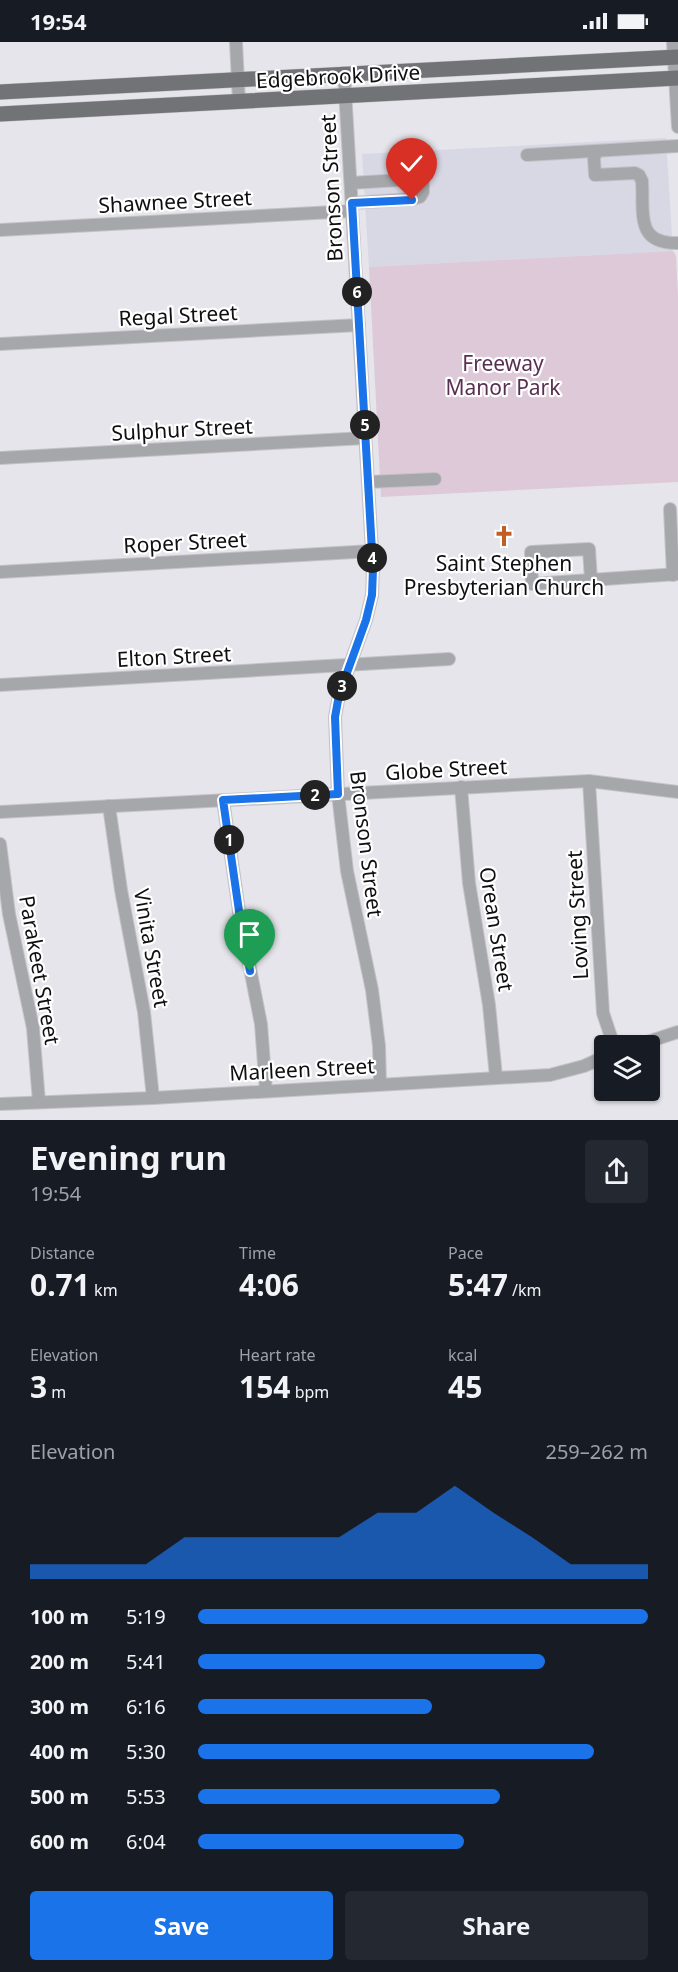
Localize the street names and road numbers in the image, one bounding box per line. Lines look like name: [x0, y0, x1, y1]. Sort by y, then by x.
street label: Edgebrook Drive: [255, 58, 421, 94]
street label: Bronson Street: [313, 113, 349, 262]
street label: Shawnee Street: [98, 183, 253, 219]
street label: Regal Street: [118, 298, 239, 332]
street label: Sulphur Street: [111, 411, 254, 447]
street label: Roper Street: [123, 525, 248, 559]
street label: Elton Street: [116, 639, 232, 673]
street label: Globe Street: [384, 752, 508, 786]
street label: Bronson Street: [344, 769, 390, 919]
street label: Loving Street: [560, 849, 594, 980]
street label: Orean Street: [473, 865, 521, 994]
street label: Vinita Street: [128, 887, 176, 1010]
street label: Parakeet Street: [13, 893, 67, 1047]
street label: Marleen Street: [229, 1051, 376, 1087]

